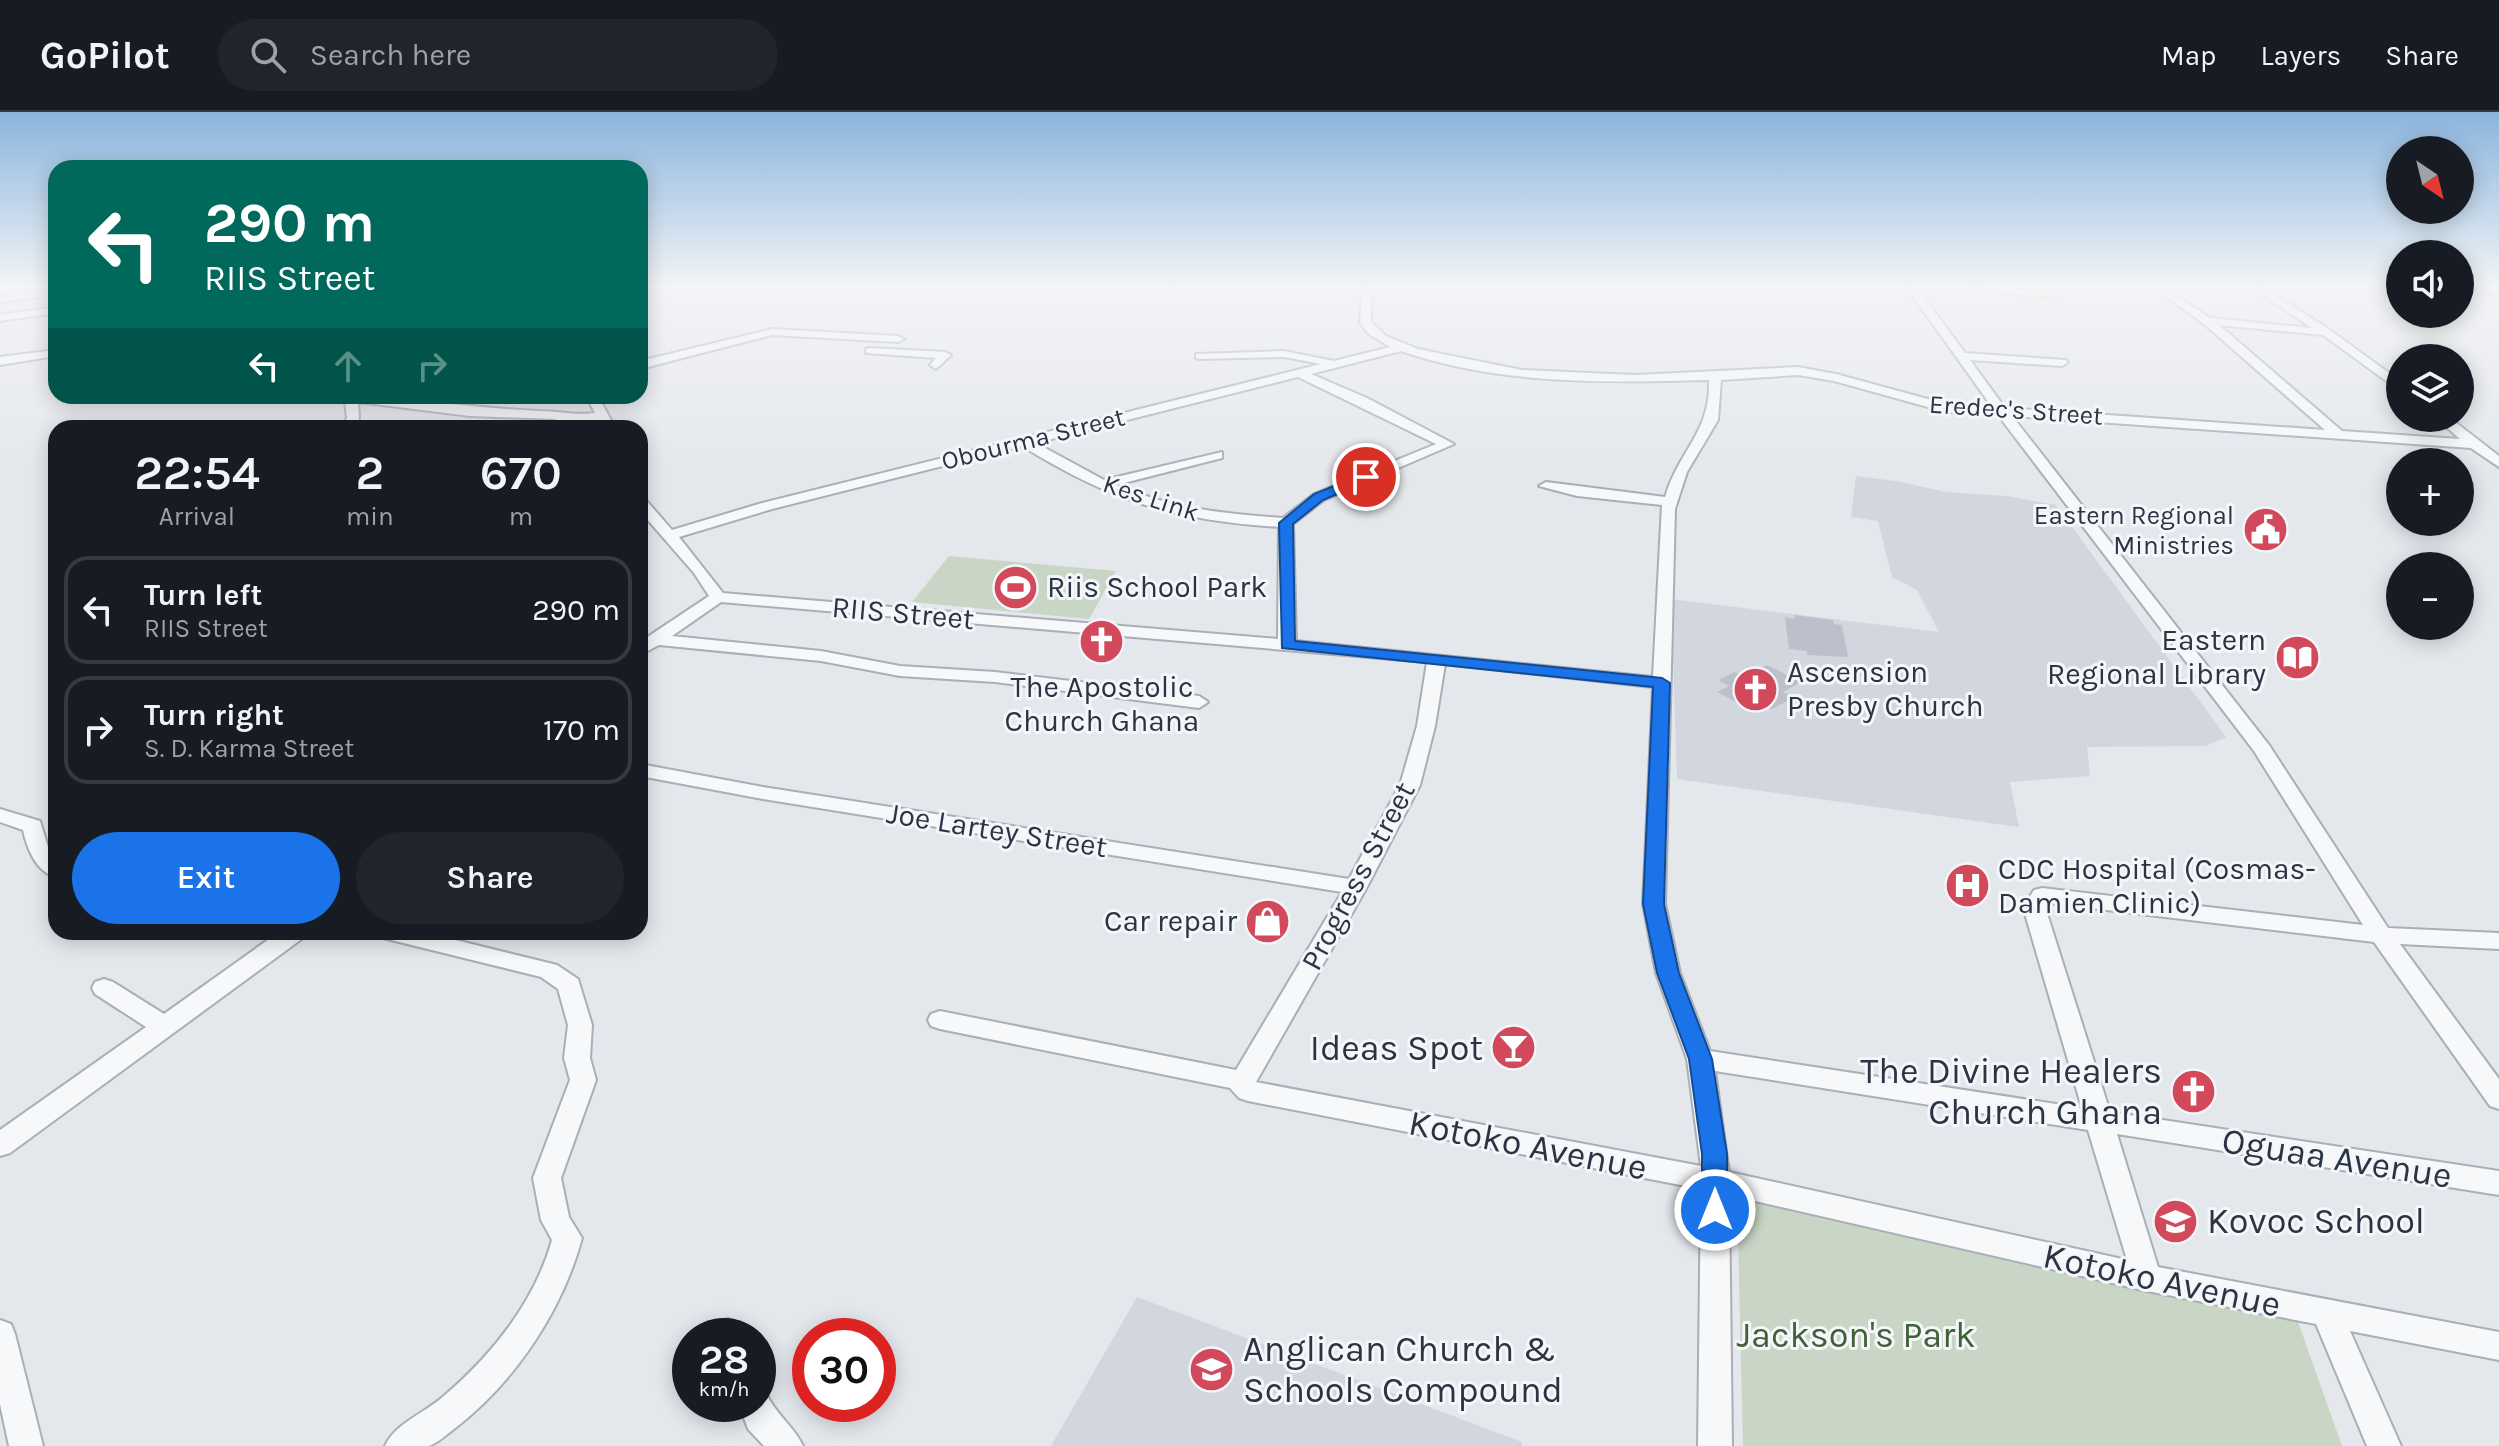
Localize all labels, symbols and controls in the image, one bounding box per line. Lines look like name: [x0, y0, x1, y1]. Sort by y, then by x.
search box: [218, 19, 778, 91]
text: GoPilot: [40, 33, 170, 78]
icon: search: [246, 33, 290, 77]
text: Search here: [310, 37, 471, 73]
text: Map: [2161, 39, 2216, 72]
text: Layers: [2260, 39, 2341, 72]
text: Share: [2385, 39, 2459, 72]
north arrow: [2386, 136, 2474, 224]
map controls: [2386, 136, 2474, 640]
text: 290 m: [204, 190, 375, 255]
icon: left: [72, 192, 176, 296]
button: sound: [2386, 240, 2474, 328]
text: RIIS Street: [204, 257, 375, 299]
icon: left: [242, 344, 286, 388]
icon: ahead: [326, 344, 370, 388]
icon: right: [410, 344, 454, 388]
button: layers: [2386, 344, 2474, 432]
street label: Eredec's Street: [1928, 388, 2104, 432]
street label: Obourma Street: [938, 401, 1128, 477]
pin: [1332, 443, 1400, 511]
text: 22:54: [134, 445, 260, 501]
text: 2: [355, 445, 384, 501]
text: 670: [480, 445, 562, 501]
button: +: [2386, 448, 2474, 536]
icon: arrive: [1344, 455, 1388, 499]
street label: Kes Link: [1099, 468, 1203, 528]
place label: Eastern Regional Ministries: [2034, 500, 2234, 561]
text: Arrival: [159, 501, 235, 532]
text: min: [346, 501, 394, 532]
text: m: [509, 501, 533, 532]
public building icon: Eastern Regional Ministries: [2241, 506, 2289, 554]
button: −: [2386, 552, 2474, 640]
sports icon: Riis School Park: [992, 563, 1040, 611]
place label: Riis School Park: [1047, 569, 1267, 605]
text: Turn left: [144, 577, 262, 613]
icon: left: [76, 588, 120, 632]
street label: RIIS Street: [830, 589, 976, 637]
text: 290 m: [532, 592, 620, 628]
text: RIIS Street: [144, 613, 268, 644]
church icon: The Apostolic Church Ghana: [1078, 617, 1126, 665]
place label: Eastern Regional Library: [2047, 622, 2266, 692]
library icon: Eastern Regional Library: [2273, 633, 2321, 681]
place label: Ascension Presby Church: [1787, 654, 1984, 724]
church icon: Ascension Presby Church: [1732, 665, 1780, 713]
place label: The Apostolic Church Ghana: [1005, 669, 1199, 739]
text: Turn right: [144, 697, 284, 733]
icon: right: [76, 708, 120, 752]
text: 170 m: [543, 712, 620, 748]
text: S. D. Karma Street: [144, 733, 354, 764]
street label: Progress Street: [1293, 776, 1423, 976]
street label: Joe Lartey Street: [884, 795, 1110, 865]
button: Exit: [72, 832, 340, 924]
button: Share: [356, 832, 624, 924]
place label: CDC Hospital (Cosmas- Damien Clinic): [1998, 851, 2316, 921]
hospital icon: CDC Hospital (Cosmas- Damien Clinic): [1943, 862, 1991, 910]
shop icon: Car repair: [1244, 897, 1292, 945]
place label: Car repair: [1104, 903, 1237, 939]
bar icon: Ideas Spot: [1490, 1024, 1538, 1072]
place label: Ideas Spot: [1310, 1027, 1483, 1069]
place label: The Divine Healers Church Ghana: [1860, 1050, 2162, 1133]
church icon: The Divine Healers Church Ghana: [2169, 1068, 2217, 1116]
street label: Kotoko Avenue: [1405, 1101, 1651, 1189]
street label: Oguaa Avenue: [2219, 1119, 2455, 1197]
position arrow: [1673, 1168, 1757, 1252]
school or university icon: Kovoc School: [2152, 1197, 2200, 1245]
place label: Kovoc School: [2207, 1200, 2425, 1242]
street label: Kotoko Avenue: [2039, 1234, 2285, 1326]
park label: Jackson's Park: [1737, 1314, 1975, 1356]
speed limit sign: 30: [792, 1318, 896, 1422]
place label: Anglican Church & Schools Compound: [1243, 1328, 1563, 1411]
text: 28: [699, 1336, 749, 1383]
school or university icon: Anglican Church & Schools Compound: [1188, 1346, 1236, 1394]
text: km/h: [699, 1378, 749, 1401]

